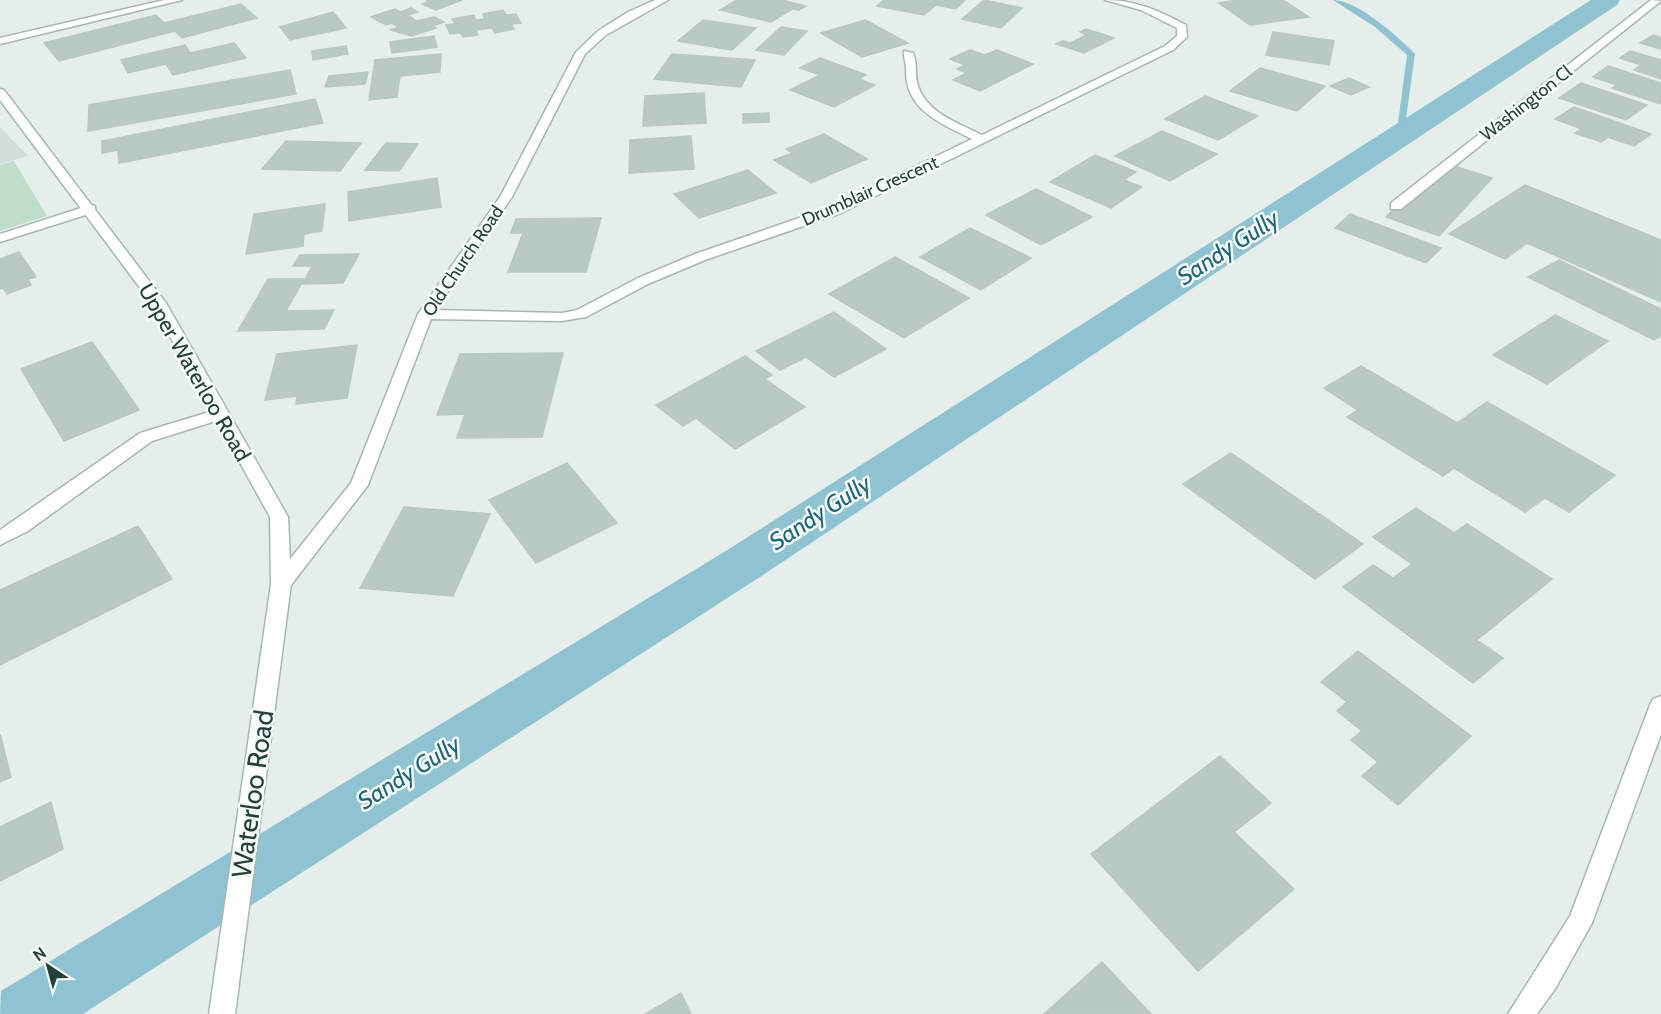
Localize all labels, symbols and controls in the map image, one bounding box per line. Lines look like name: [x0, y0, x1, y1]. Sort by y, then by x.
street label: Washington Cl: [1476, 60, 1577, 146]
street label: Drumblair Crescent: [799, 151, 941, 231]
street label: Old Church Road: [418, 201, 508, 321]
water label: Sandy Gully: [1171, 203, 1285, 291]
street label: Upper Waterloo Road: [133, 278, 257, 466]
water label: Sandy Gully: [763, 468, 877, 556]
street label: Waterloo Road: [224, 708, 281, 880]
water label: Sandy Gully: [352, 729, 466, 815]
north arrow: [18, 936, 78, 996]
text: N: [29, 943, 50, 965]

